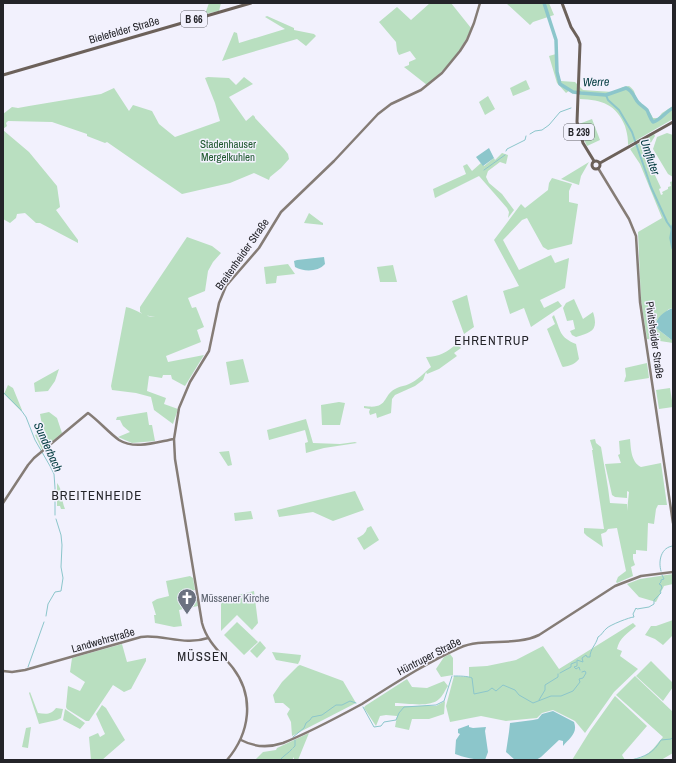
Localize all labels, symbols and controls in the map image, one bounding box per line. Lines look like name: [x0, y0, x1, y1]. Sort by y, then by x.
road number: B 66: [181, 11, 207, 27]
street label: Bielefelder Straße: [87, 13, 161, 47]
water label: Werre: [583, 74, 610, 90]
road number: B 239: [564, 124, 594, 140]
park label: Stadenhauser Mergelkuhlen: [200, 137, 256, 164]
water label: Umfluter: [636, 137, 664, 178]
street label: Breitenheider Straße: [212, 215, 272, 293]
street label: Pivitsheider Straße: [643, 301, 667, 379]
district label: EHRENTRUP: [454, 332, 530, 349]
water label: Sunderbach: [30, 420, 66, 474]
district label: BREITENHEIDE: [52, 487, 142, 504]
church icon: Müssener Kirche: [176, 587, 198, 615]
place label: Müssener Kirche: [201, 591, 269, 605]
street label: Landwehrstraße: [70, 624, 136, 656]
street label: Hüntruper Straße: [395, 634, 463, 678]
district label: MÜSSEN: [177, 648, 229, 665]

